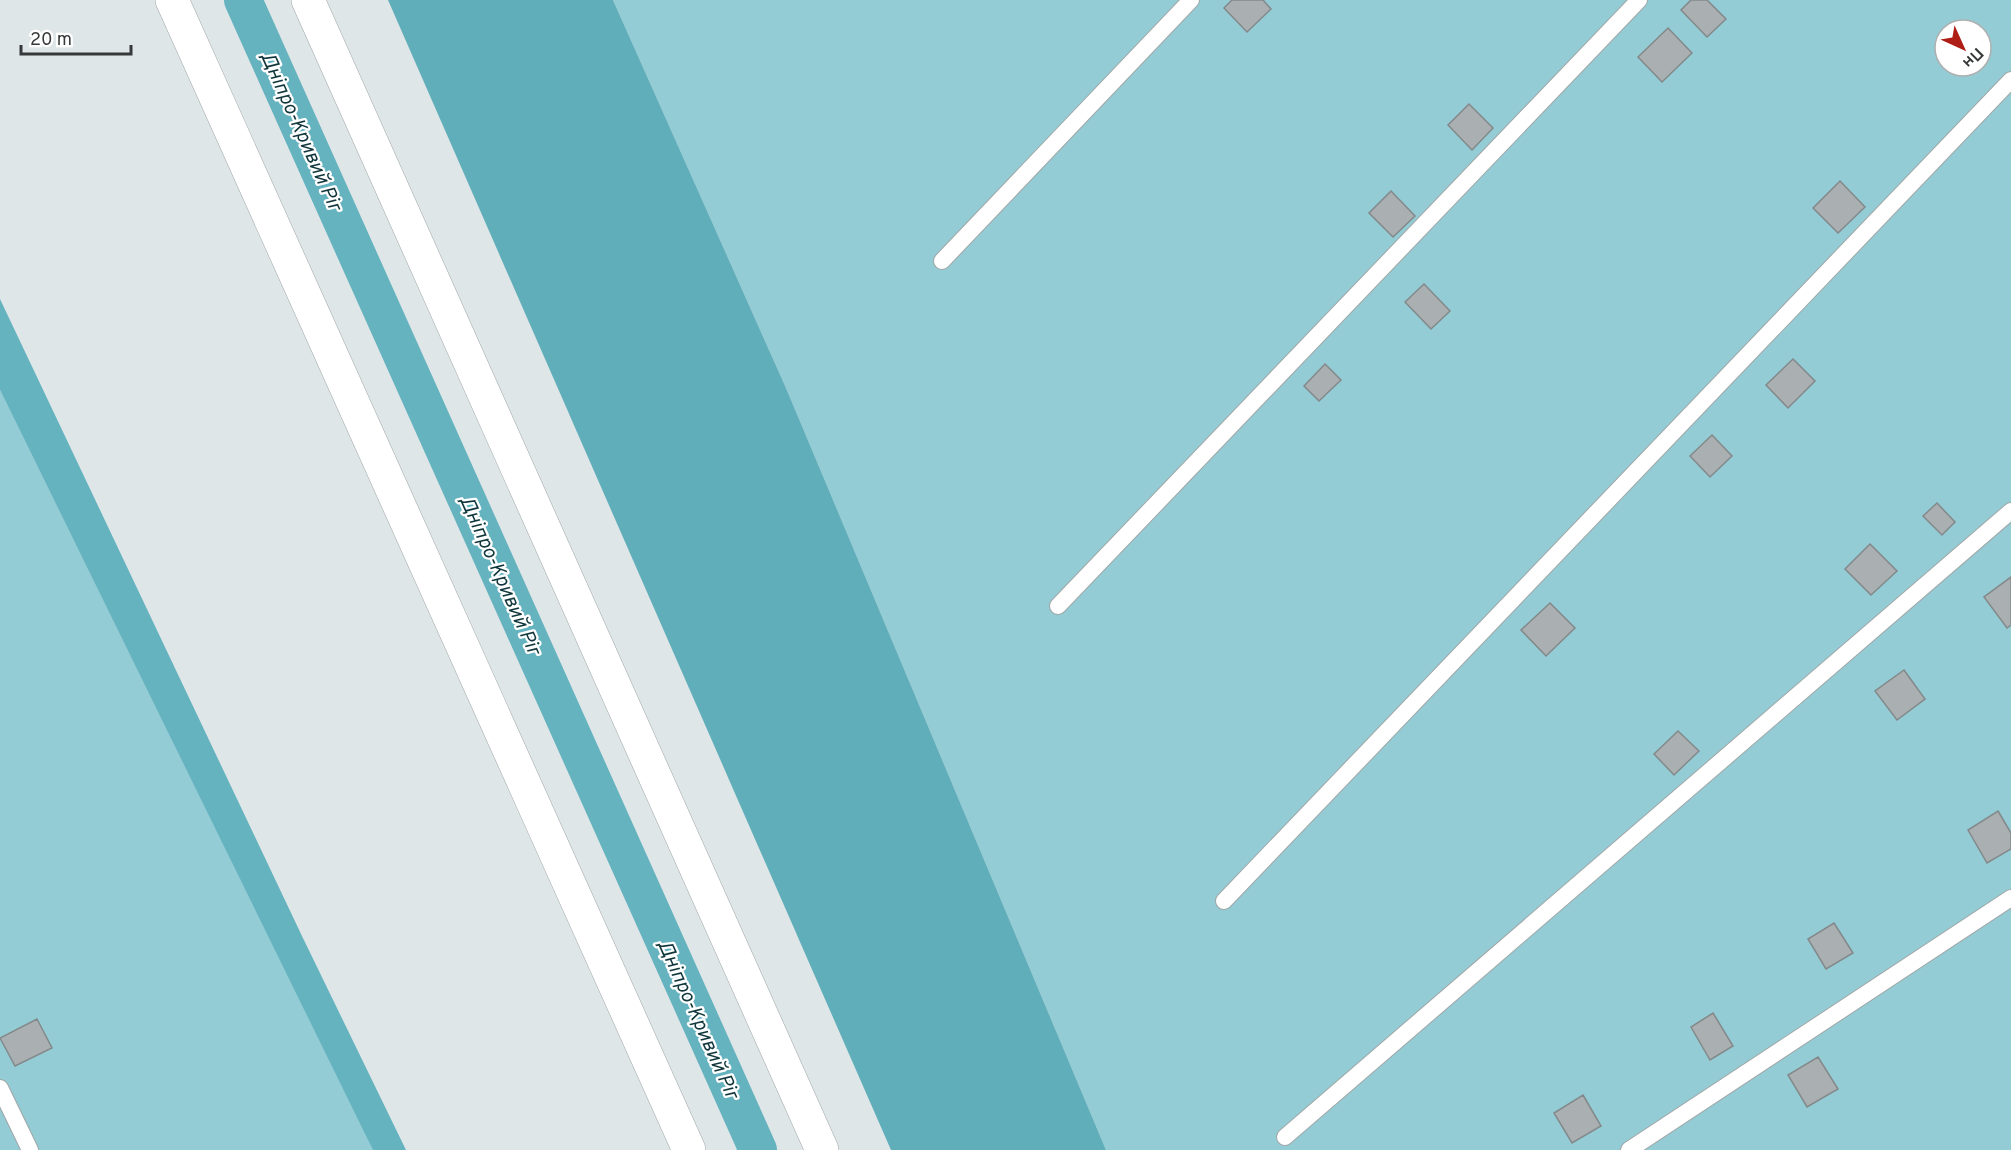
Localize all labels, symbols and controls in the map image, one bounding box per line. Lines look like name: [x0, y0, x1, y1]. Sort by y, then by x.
scale bar: [21, 18, 130, 56]
north arrow: [1933, 18, 1993, 78]
text: 20 m: [30, 29, 72, 52]
text: Пн: [1957, 42, 1987, 72]
water label: Дніпро-Кривий Ріг: [253, 48, 348, 217]
water label: Дніпро-Кривий Ріг: [452, 492, 547, 661]
water label: Дніпро-Кривий Ріг: [650, 936, 745, 1105]

